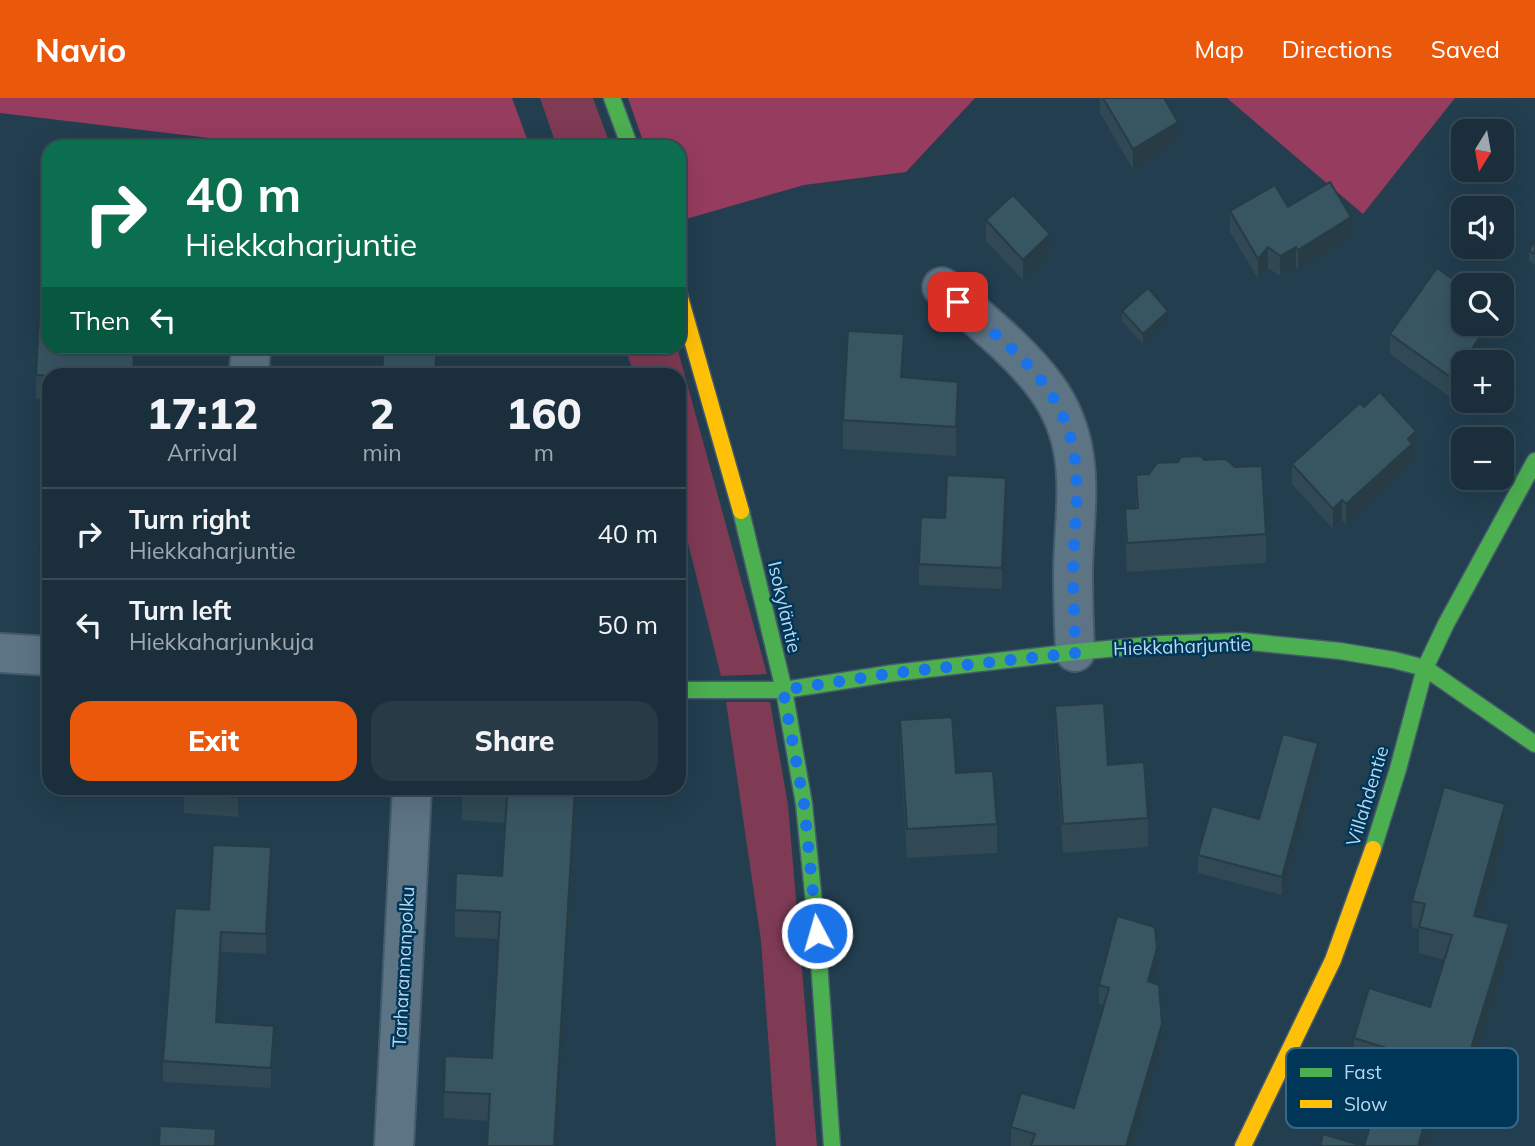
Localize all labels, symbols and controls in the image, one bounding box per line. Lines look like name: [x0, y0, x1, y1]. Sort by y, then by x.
text: Navio: [35, 29, 126, 70]
text: Map: [1194, 34, 1244, 64]
text: Directions: [1282, 34, 1393, 64]
text: Saved: [1431, 34, 1500, 64]
north arrow: [1451, 119, 1514, 182]
map controls: [1451, 119, 1514, 490]
text: 40 m: [185, 163, 301, 224]
icon: right: [70, 168, 161, 259]
button: sound: [1451, 196, 1514, 259]
text: Hiekkaharjuntie: [185, 224, 417, 264]
pin: [928, 272, 988, 332]
button: search: [1451, 273, 1514, 336]
icon: arrive: [939, 283, 977, 321]
icon: left: [144, 301, 182, 339]
text: Then: [70, 304, 130, 337]
button: +: [1451, 350, 1514, 413]
text: 17:12: [146, 387, 258, 440]
text: 2: [369, 387, 395, 440]
text: 160: [506, 387, 582, 440]
button: −: [1451, 427, 1514, 490]
text: Arrival: [167, 438, 237, 467]
text: min: [362, 438, 402, 467]
text: m: [534, 438, 554, 467]
text: Turn right: [129, 503, 250, 536]
icon: right: [70, 515, 108, 553]
text: 40 m: [597, 517, 658, 550]
text: Hiekkaharjuntie: [129, 536, 296, 565]
street label: Isokyläntie: [763, 559, 807, 655]
text: Turn left: [129, 594, 231, 627]
icon: left: [70, 606, 108, 644]
text: 50 m: [597, 608, 658, 641]
text: Hiekkaharjunkuja: [129, 627, 314, 656]
street label: Hiekkaharjuntie: [1113, 632, 1251, 660]
button: Exit: [70, 701, 357, 781]
button: Share: [371, 701, 658, 781]
street label: Villahdentie: [1340, 743, 1394, 849]
street label: Tarharannanpolku: [387, 886, 419, 1048]
position arrow: [780, 896, 854, 970]
legend: [1286, 1048, 1518, 1128]
text: Fast: [1344, 1060, 1382, 1084]
text: Slow: [1344, 1092, 1388, 1116]

